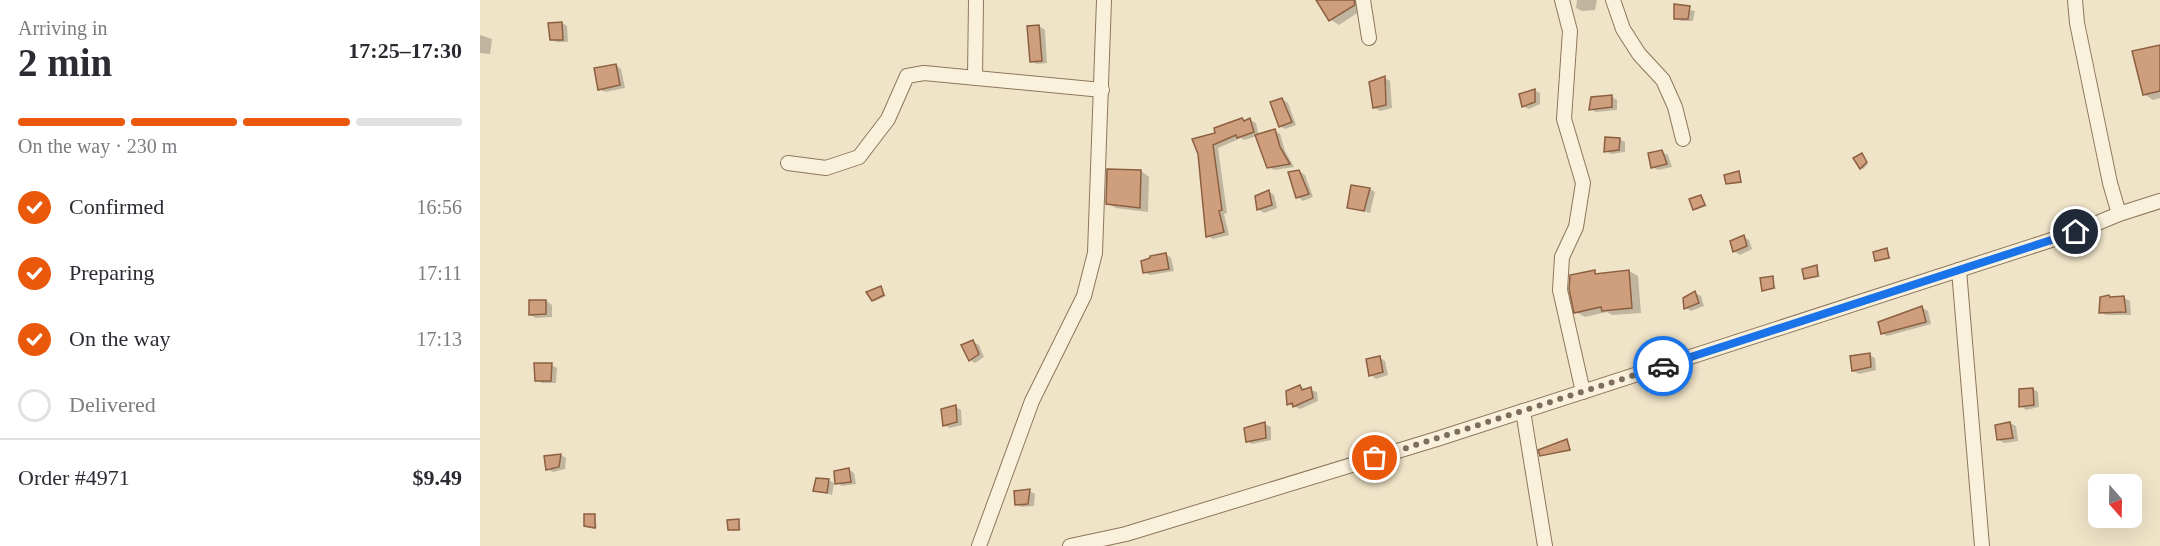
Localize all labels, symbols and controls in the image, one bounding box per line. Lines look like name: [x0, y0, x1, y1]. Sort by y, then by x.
text: Arriving in: [18, 17, 107, 39]
text: 17:25–17:30: [348, 38, 462, 63]
text: 2 min: [18, 41, 112, 84]
text: On the way · 230 m: [18, 135, 177, 157]
icon: check: [18, 191, 51, 224]
text: Confirmed: [69, 194, 164, 219]
text: 16:56: [416, 196, 462, 218]
pin: [2050, 206, 2101, 257]
icon: home: [2059, 215, 2092, 248]
icon: check: [18, 257, 51, 290]
text: Preparing: [69, 260, 155, 285]
text: 17:11: [417, 262, 462, 284]
icon: check: [18, 323, 51, 356]
text: On the way: [69, 326, 170, 351]
text: 17:13: [416, 328, 462, 350]
courier: [1633, 336, 1693, 396]
icon: car: [1647, 350, 1680, 383]
text: Delivered: [69, 392, 156, 417]
pin: [1349, 432, 1400, 483]
icon: bag: [1358, 441, 1391, 474]
text: Order #4971: [18, 465, 130, 490]
text: $9.49: [413, 465, 462, 490]
north arrow: [2088, 474, 2142, 528]
map controls: [2088, 474, 2142, 528]

